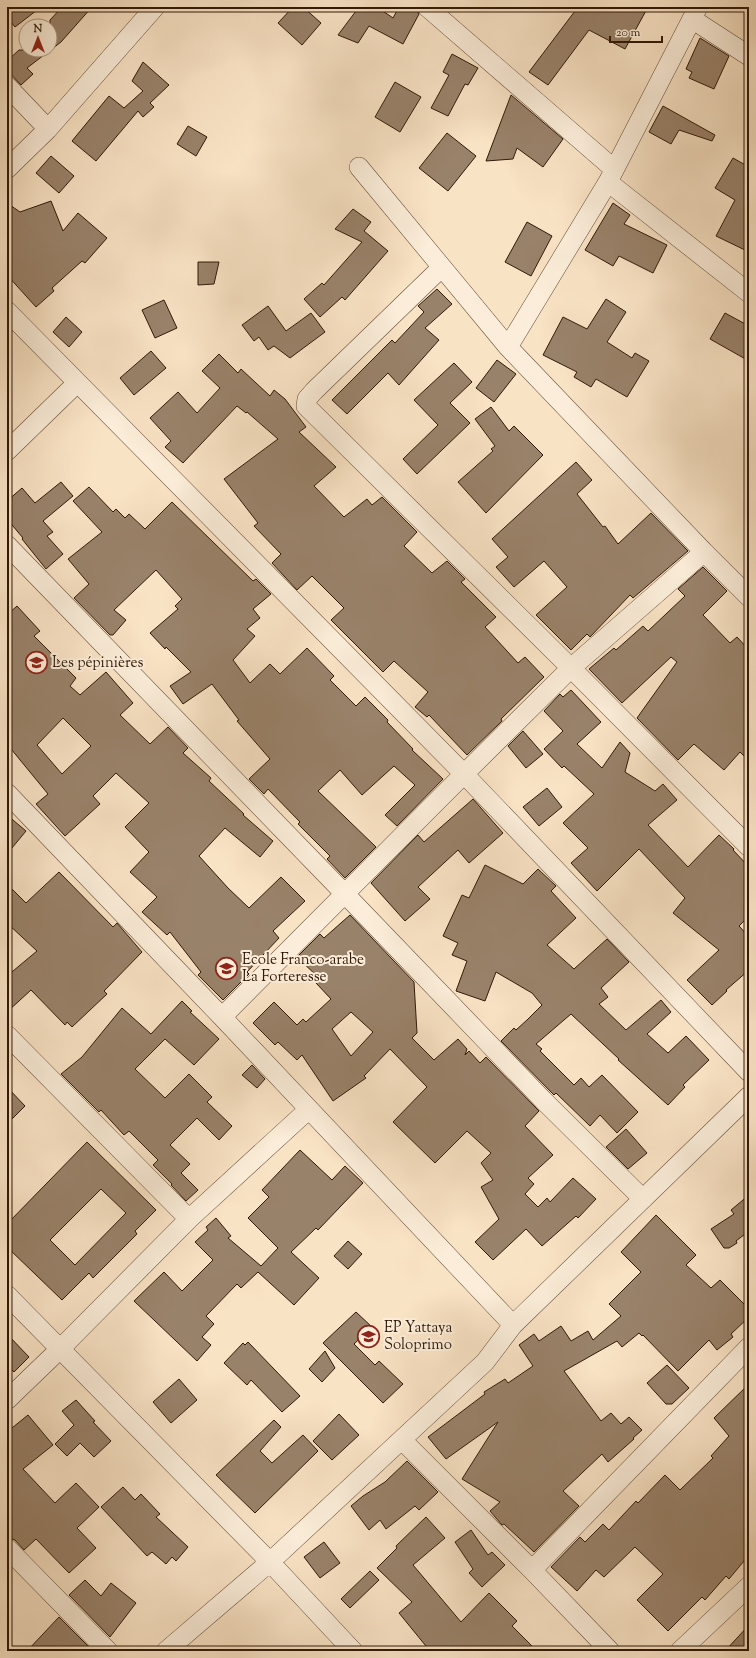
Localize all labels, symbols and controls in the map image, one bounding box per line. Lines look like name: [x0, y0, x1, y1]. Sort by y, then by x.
north arrow: [18, 18, 58, 58]
scale bar: [610, 18, 662, 44]
text: N: [33, 21, 43, 37]
text: 20 m: [616, 24, 641, 42]
school or university icon: Les pépinières: [23, 650, 49, 676]
place label: Les pépinières: [52, 653, 144, 674]
place label: Ecole Franco-arabe La Forteresse: [242, 950, 364, 988]
school or university icon: Ecole Franco-arabe La Forteresse: [213, 956, 239, 982]
place label: EP Yattaya Soloprimo: [384, 1318, 453, 1356]
school or university icon: EP Yattaya Soloprimo: [356, 1324, 382, 1350]

